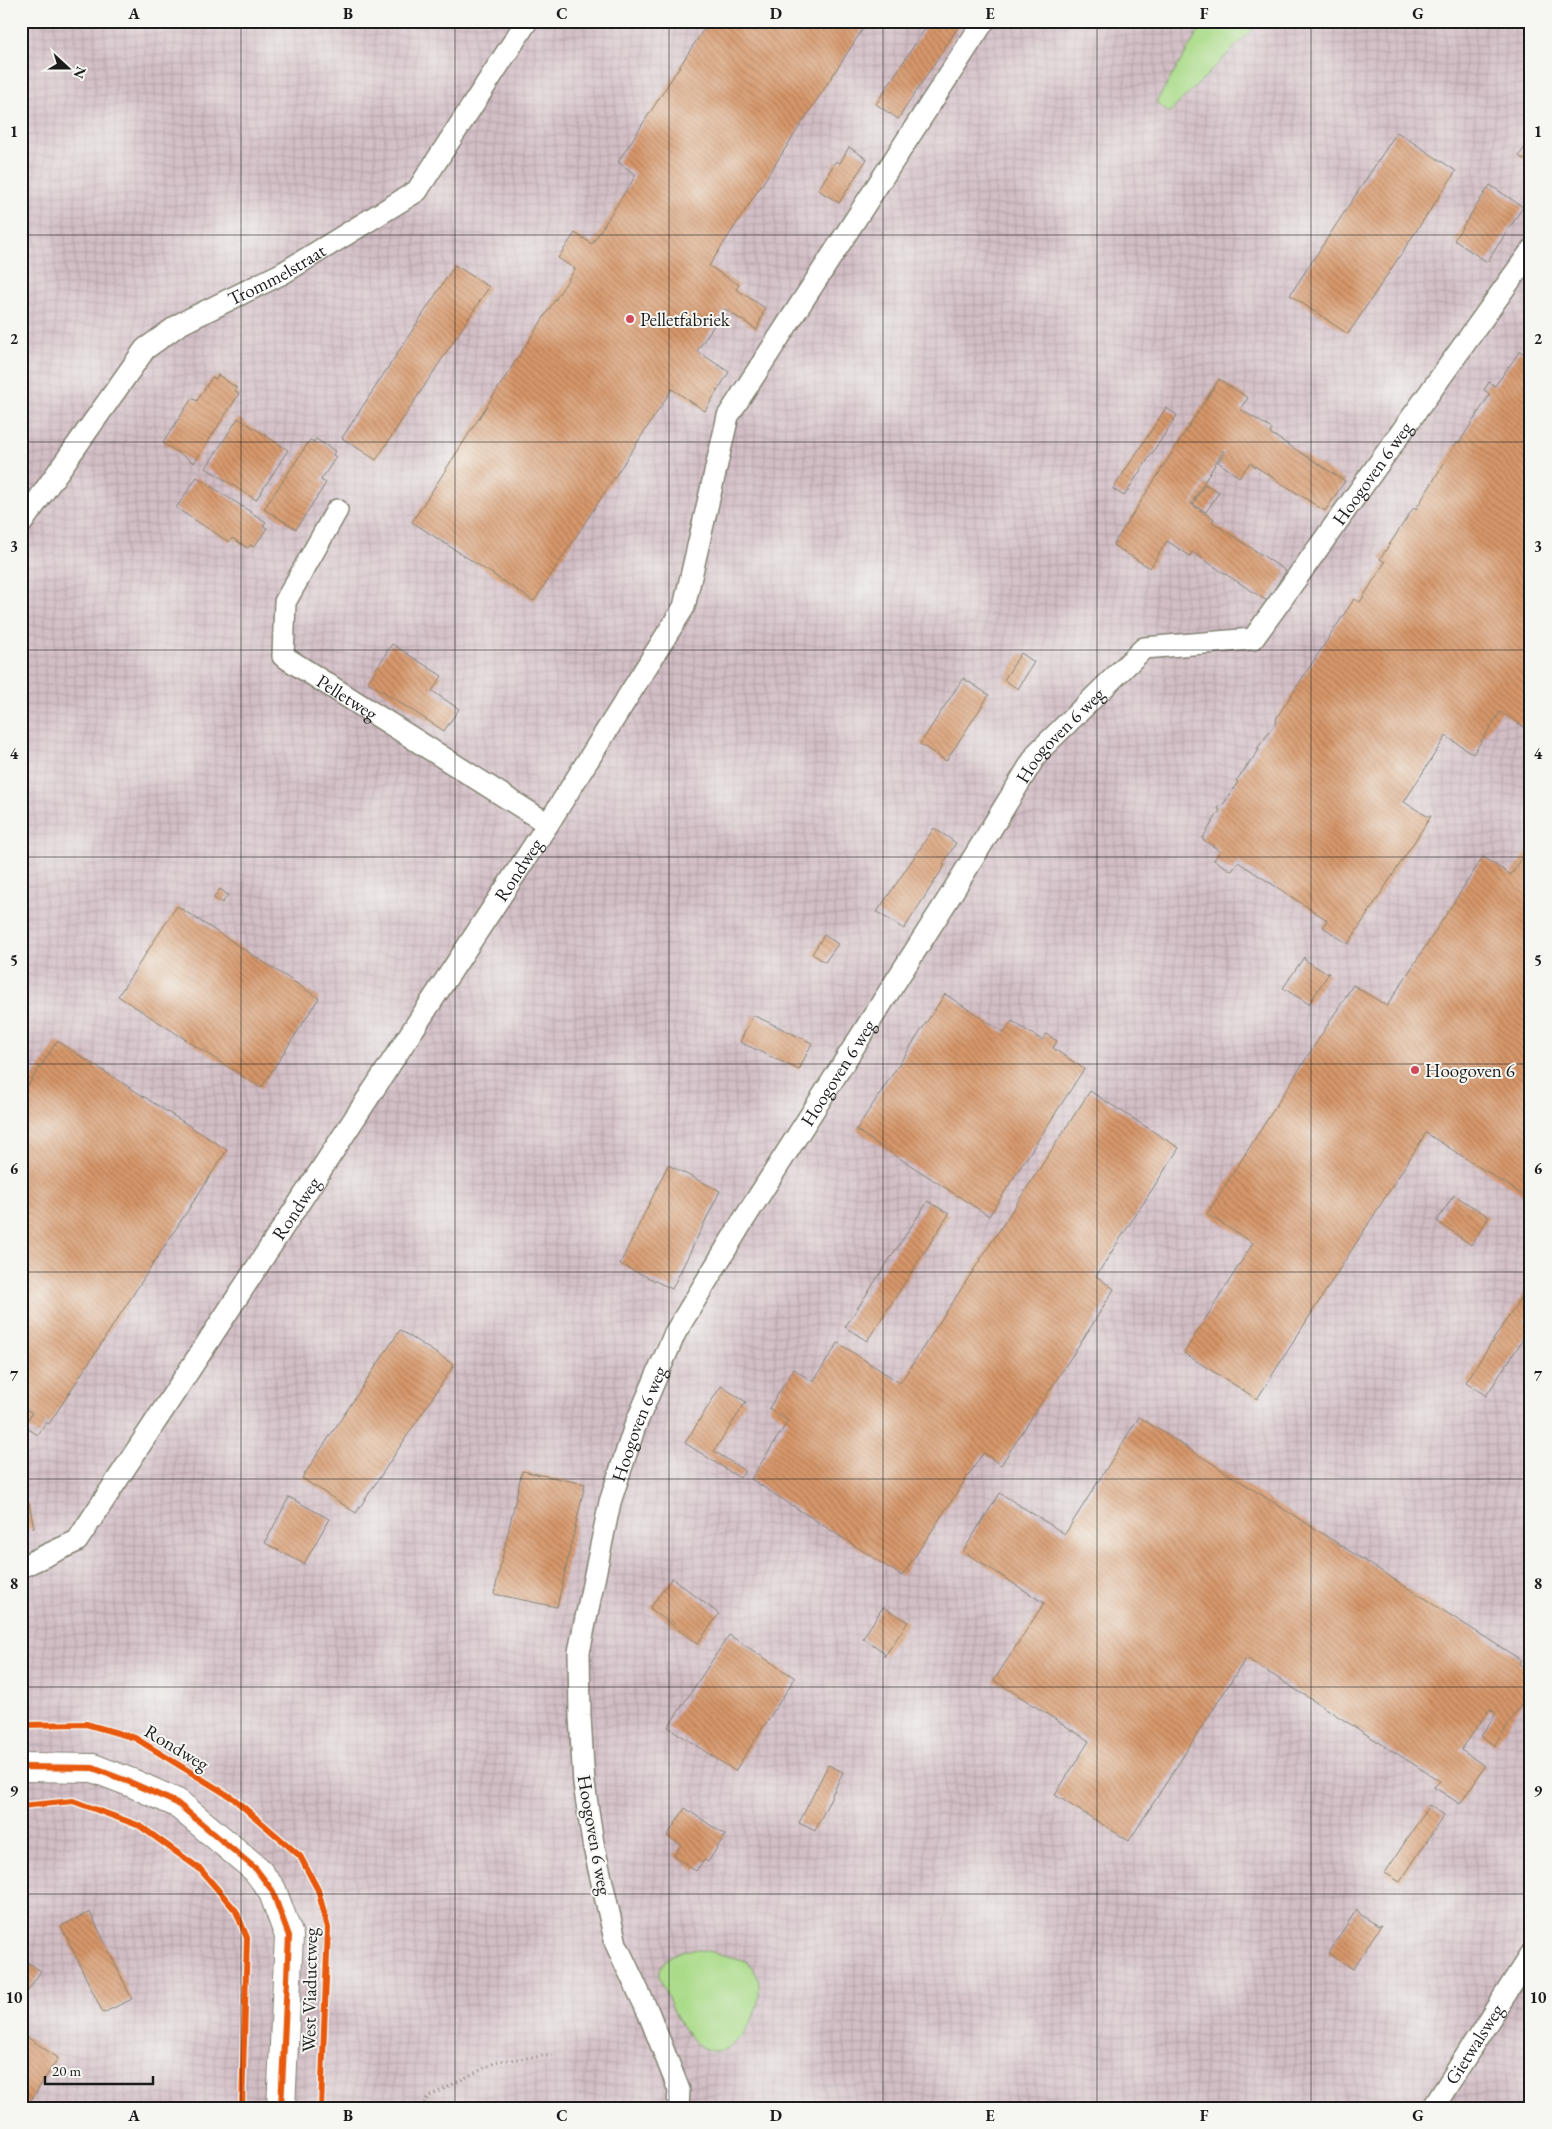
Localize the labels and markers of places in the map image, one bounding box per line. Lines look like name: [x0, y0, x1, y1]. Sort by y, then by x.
place label: Pelletfabriek: [640, 307, 731, 332]
marker: Pelletfabriek: [624, 313, 636, 325]
place label: Hoogoven 6: [1425, 1058, 1515, 1083]
marker: Hoogoven 6: [1409, 1064, 1421, 1076]

